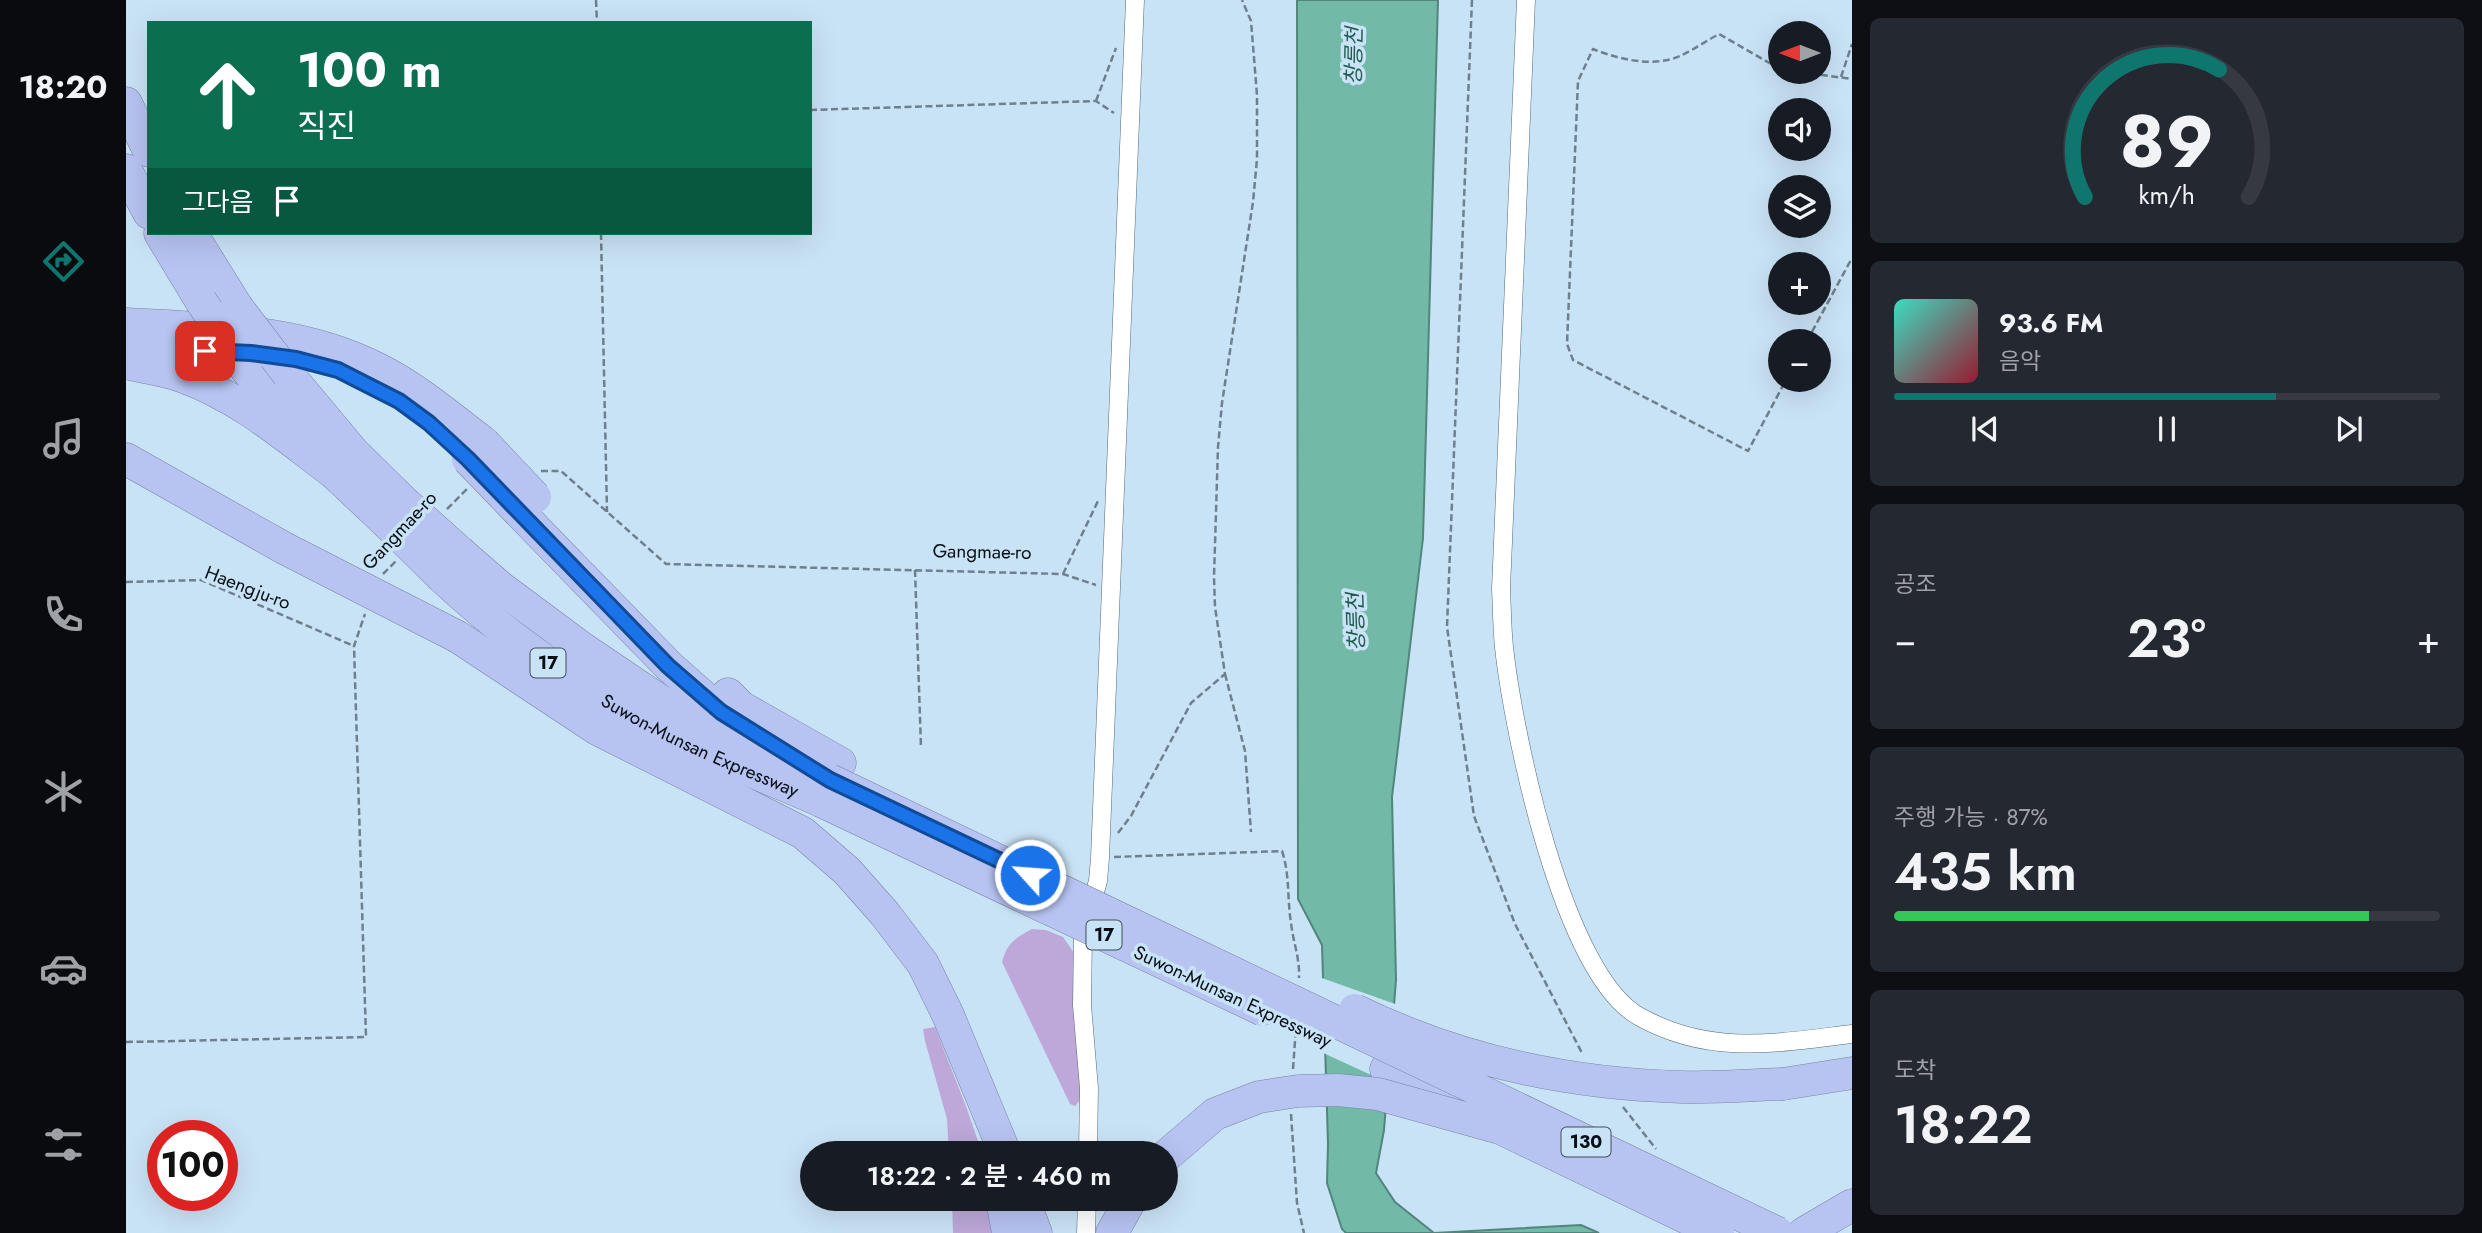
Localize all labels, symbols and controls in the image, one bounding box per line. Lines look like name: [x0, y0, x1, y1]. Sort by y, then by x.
north arrow: [1768, 21, 1830, 84]
map controls: [1768, 21, 1831, 392]
water label: 창릉천: [1338, 24, 1370, 85]
text: 100 m: [297, 35, 442, 105]
icon: ahead: [182, 49, 273, 140]
text: 18:20: [19, 64, 107, 110]
text: 89: [2120, 89, 2214, 194]
button: sound: [1768, 98, 1831, 161]
text: 직진: [297, 103, 356, 149]
button: layers: [1768, 175, 1831, 238]
text: km/h: [2139, 176, 2195, 212]
icon: arrive: [268, 182, 306, 220]
text: 그다음: [182, 183, 254, 221]
icon: directions: [39, 237, 88, 286]
button: +: [1768, 252, 1831, 315]
text: 93.6 FM: [1999, 304, 2103, 342]
pin: [175, 321, 235, 381]
button: −: [1768, 329, 1831, 392]
icon: arrive: [186, 332, 224, 370]
text: 음악: [1999, 344, 2041, 378]
icon: previous: [1966, 410, 2004, 448]
icon: pause: [2148, 410, 2186, 448]
icon: next: [2330, 410, 2368, 448]
icon: music: [39, 414, 88, 463]
street label: Gangmae-ro: [356, 485, 443, 576]
street label: Gangmae-ro: [932, 537, 1032, 566]
street label: Haengju-ro: [201, 559, 295, 616]
text: 공조: [1894, 567, 1936, 601]
icon: phone: [39, 590, 88, 639]
water label: 창릉천: [1340, 590, 1372, 651]
text: 23°: [2127, 601, 2206, 677]
text: −: [1894, 612, 1916, 667]
text: +: [2417, 612, 2440, 667]
road number: 17: [530, 648, 566, 678]
street label: Suwon-Munsan Expressway: [596, 687, 804, 804]
icon: climate: [39, 767, 88, 816]
text: 주행 가능 · 87%: [1894, 800, 2048, 834]
text: 435 km: [1894, 834, 2077, 910]
position arrow: [993, 838, 1067, 912]
road number: 17: [1086, 920, 1122, 950]
street label: Suwon-Munsan Expressway: [1129, 939, 1337, 1055]
icon: car: [39, 944, 88, 993]
text: 도착: [1894, 1053, 1936, 1087]
text: 18:22: [1894, 1087, 2033, 1163]
icon: filters: [39, 1120, 88, 1169]
speed limit sign: 100: [147, 1120, 238, 1211]
road number: 130: [1562, 1128, 1610, 1156]
text: 18:22 · 2 분 · 460 m: [867, 1157, 1111, 1195]

